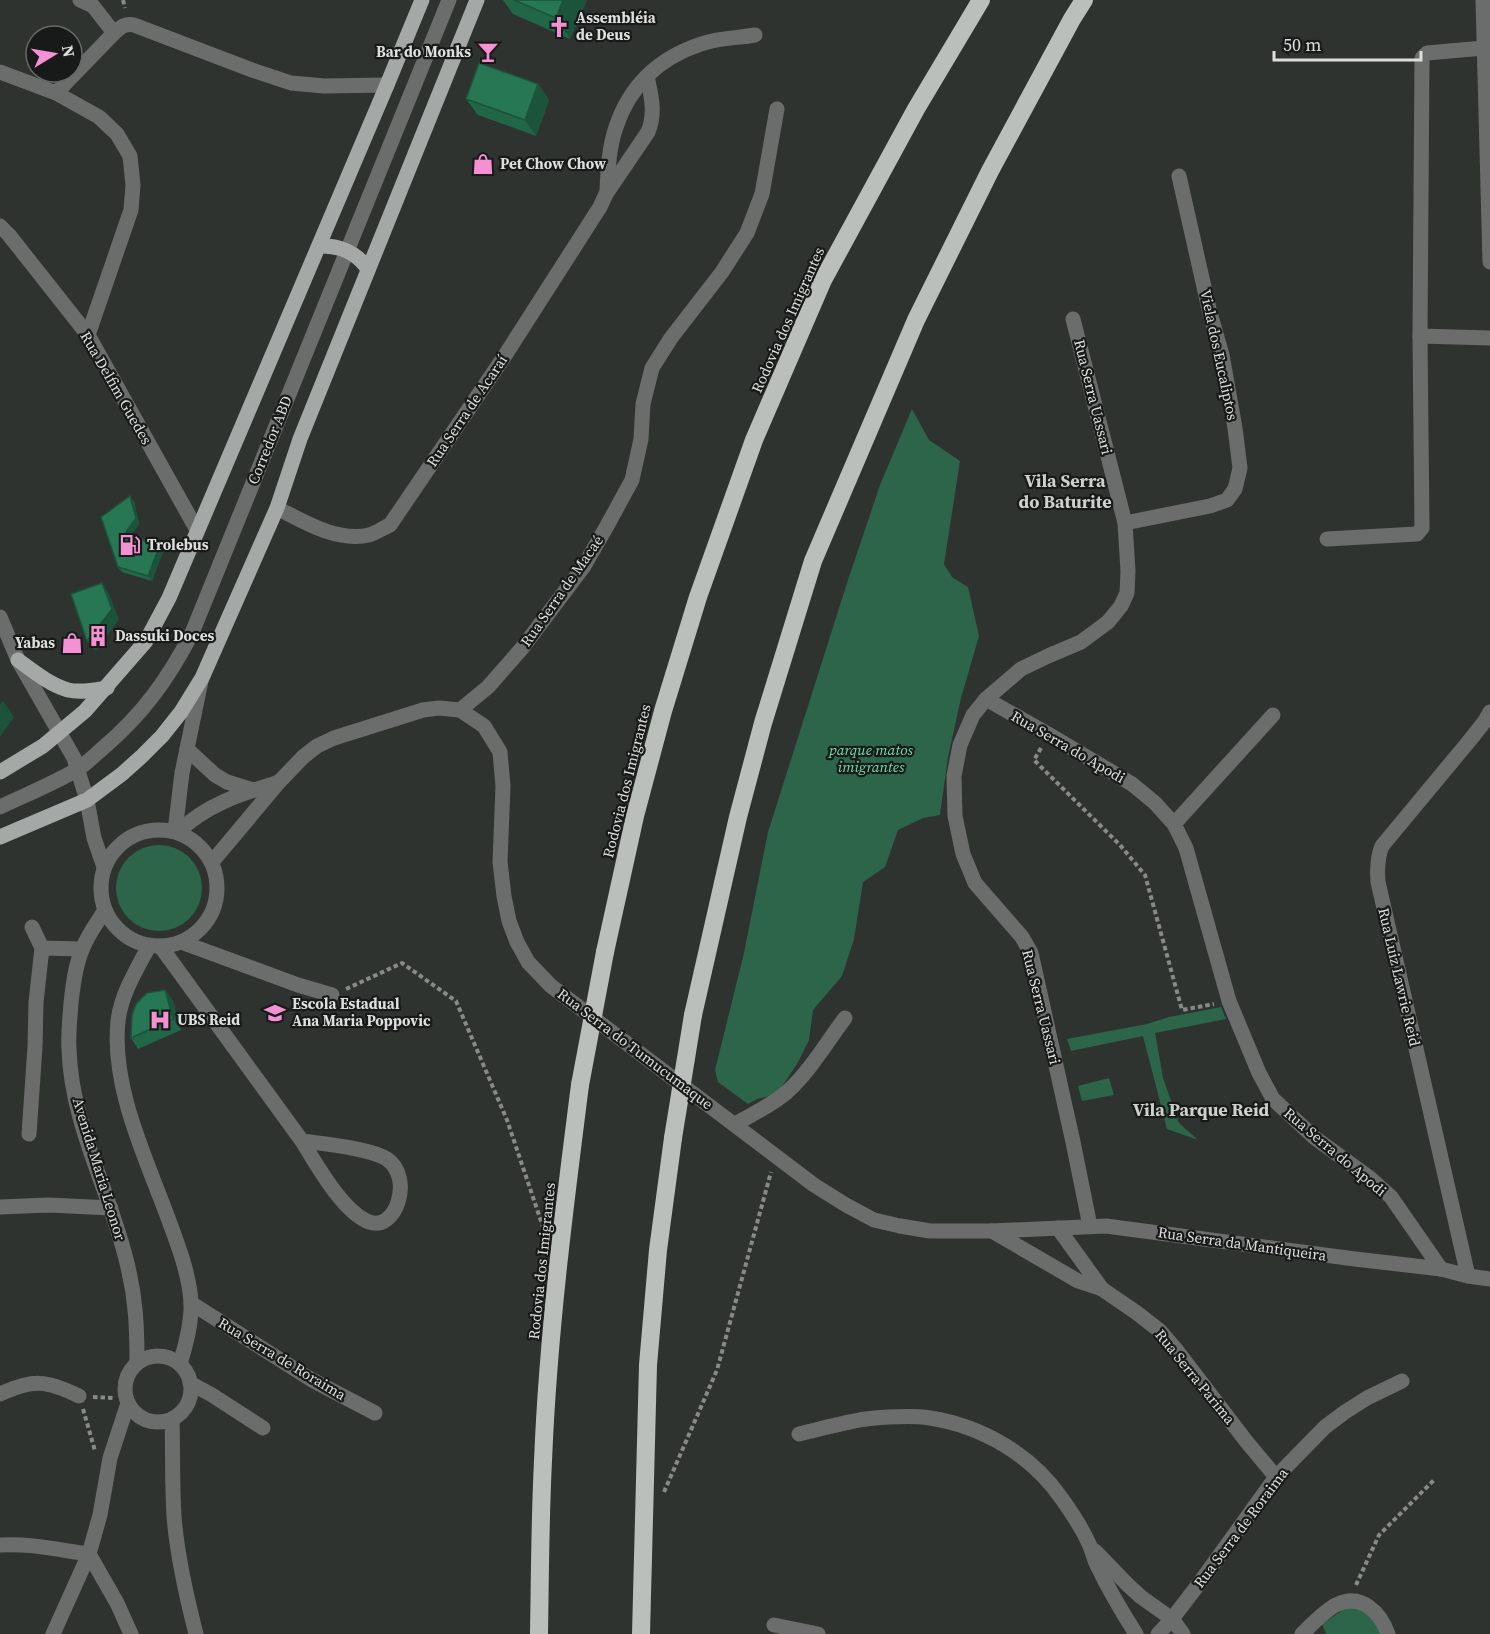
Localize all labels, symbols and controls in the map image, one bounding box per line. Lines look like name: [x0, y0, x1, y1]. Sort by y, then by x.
place label: Assembléia de Deus: [576, 7, 657, 45]
church icon: Assembléia de Deus: [547, 15, 571, 39]
north arrow: [24, 24, 84, 84]
scale bar: [1274, 24, 1421, 62]
text: 50 m: [1283, 32, 1321, 57]
bar icon: Bar do Monks: [476, 40, 500, 64]
place label: Bar do Monks: [376, 41, 471, 62]
text: N: [57, 43, 81, 59]
shop icon: Pet Chow Chow: [471, 152, 495, 176]
place label: Pet Chow Chow: [500, 153, 606, 174]
street label: Rodovia dos Imigrantes: [746, 244, 829, 396]
street label: Viela dos Eucaliptos: [1195, 288, 1244, 422]
street label: Rua Delfim Guedes: [75, 327, 157, 448]
street label: Rua Serra Uassari: [1069, 337, 1118, 457]
street label: Rua Serra de Acaraí: [421, 350, 512, 471]
street label: Corredor ABD: [242, 392, 297, 487]
district label: Vila Serra do Baturite: [1018, 468, 1112, 514]
street label: Rua Serra de Macaé: [515, 531, 608, 651]
fuel station icon: Trolebus: [118, 533, 142, 557]
place label: Trolebus: [147, 534, 209, 555]
building icon: Dassuki Doces: [86, 624, 110, 648]
place label: Dassuki Doces: [115, 625, 214, 646]
shop icon: Yabas: [60, 631, 84, 655]
place label: Yabas: [15, 632, 55, 653]
street label: Rodovia dos Imigrantes: [597, 702, 656, 860]
street label: Rua Serra do Apodi: [1007, 705, 1129, 788]
park label: parque matos imigrantes: [827, 739, 914, 777]
street label: Rua Luiz Lawrie Reid: [1373, 906, 1426, 1049]
street label: Rua Serra Uassari: [1017, 947, 1066, 1067]
street label: Rua Serra do Tumucumaque: [553, 983, 718, 1114]
place label: Escola Estadual Ana Maria Poppovic: [292, 993, 431, 1031]
school or university icon: Escola Estadual Ana Maria Poppovic: [263, 1001, 287, 1025]
hospital icon: UBS Reid: [148, 1008, 172, 1032]
place label: UBS Reid: [177, 1009, 240, 1030]
street label: Avenida Maria Leonor: [68, 1095, 131, 1243]
district label: Vila Parque Reid: [1133, 1097, 1270, 1122]
street label: Rua Serra do Apodi: [1279, 1102, 1391, 1201]
street label: Rodovia dos Imigrantes: [523, 1181, 560, 1340]
street label: Rua Serra da Mantiqueira: [1156, 1221, 1328, 1266]
street label: Rua Serra de Roraima: [215, 1312, 350, 1405]
street label: Rua Serra Parima: [1150, 1325, 1241, 1429]
street label: Rua Serra de Roraima: [1188, 1463, 1293, 1592]

